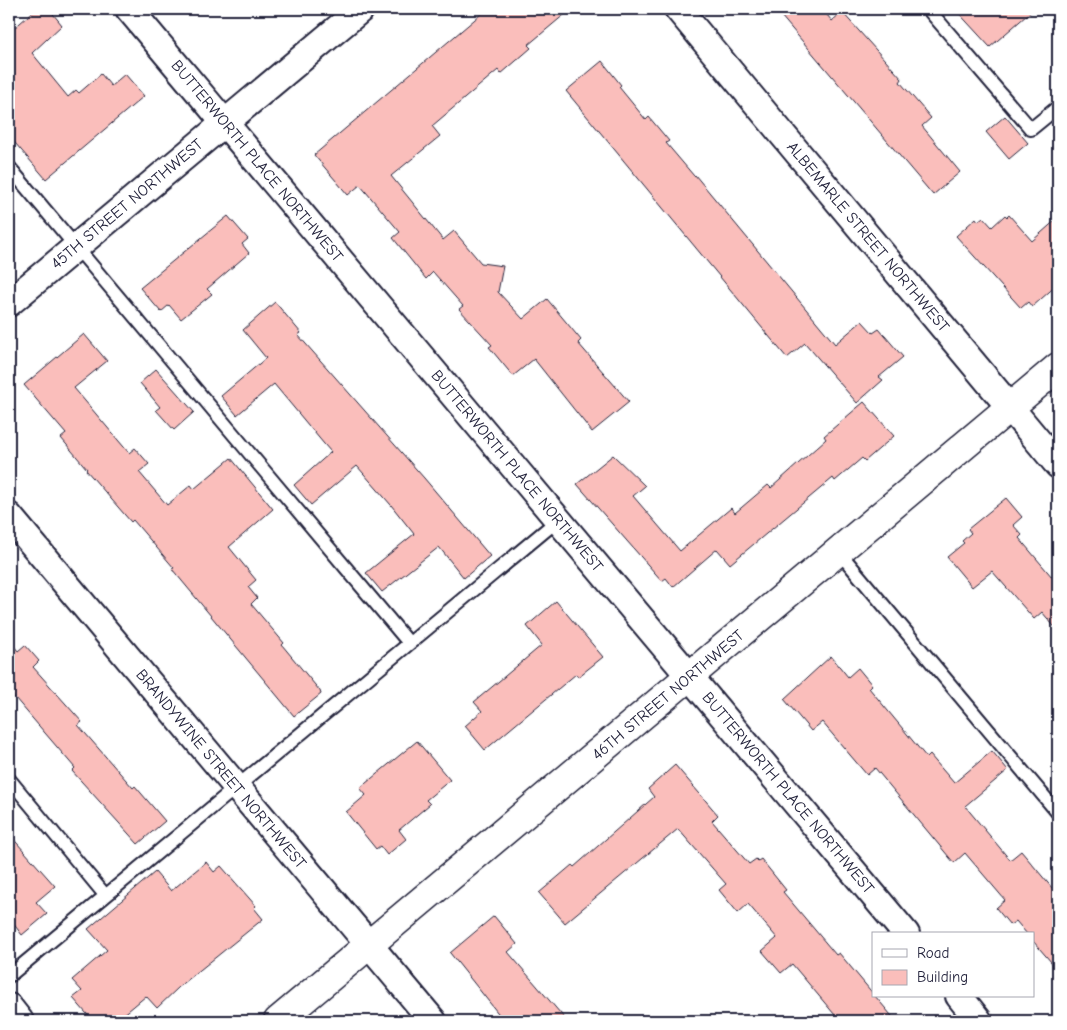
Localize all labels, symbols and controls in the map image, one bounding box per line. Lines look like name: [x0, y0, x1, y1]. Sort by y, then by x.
street label: BUTTERWORTH PLACE NORTHWEST: [167, 57, 347, 266]
street label: 45TH STREET NORTHWEST: [48, 135, 207, 273]
street label: ALBEMARLE STREET NORTHWEST: [783, 138, 953, 336]
street label: BUTTERWORTH PLACE NORTHWEST: [427, 367, 607, 576]
street label: 46TH STREET NORTHWEST: [589, 626, 748, 764]
street label: BRANDYWINE STREET NORTHWEST: [132, 666, 310, 873]
street label: BUTTERWORTH PLACE NORTHWEST: [698, 689, 878, 898]
legend: [872, 932, 1034, 998]
text: Road: [917, 944, 949, 962]
text: Building: [917, 968, 968, 986]

